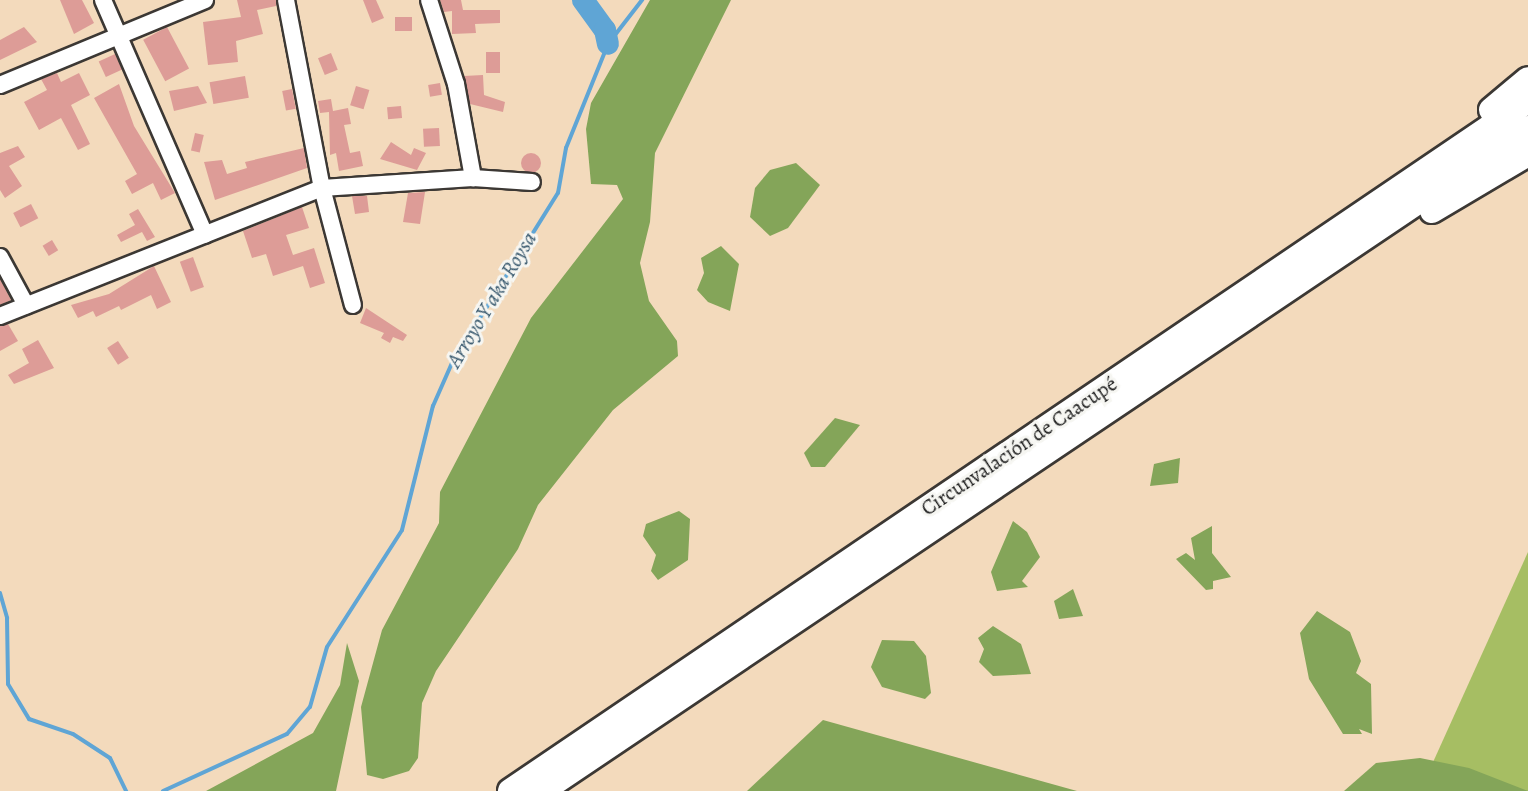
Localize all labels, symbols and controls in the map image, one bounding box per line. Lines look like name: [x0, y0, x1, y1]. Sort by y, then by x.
water label: Arroyo Y aka Roysa: [441, 227, 543, 373]
street label: Circunvalación de Caacupé: [916, 371, 1122, 521]

